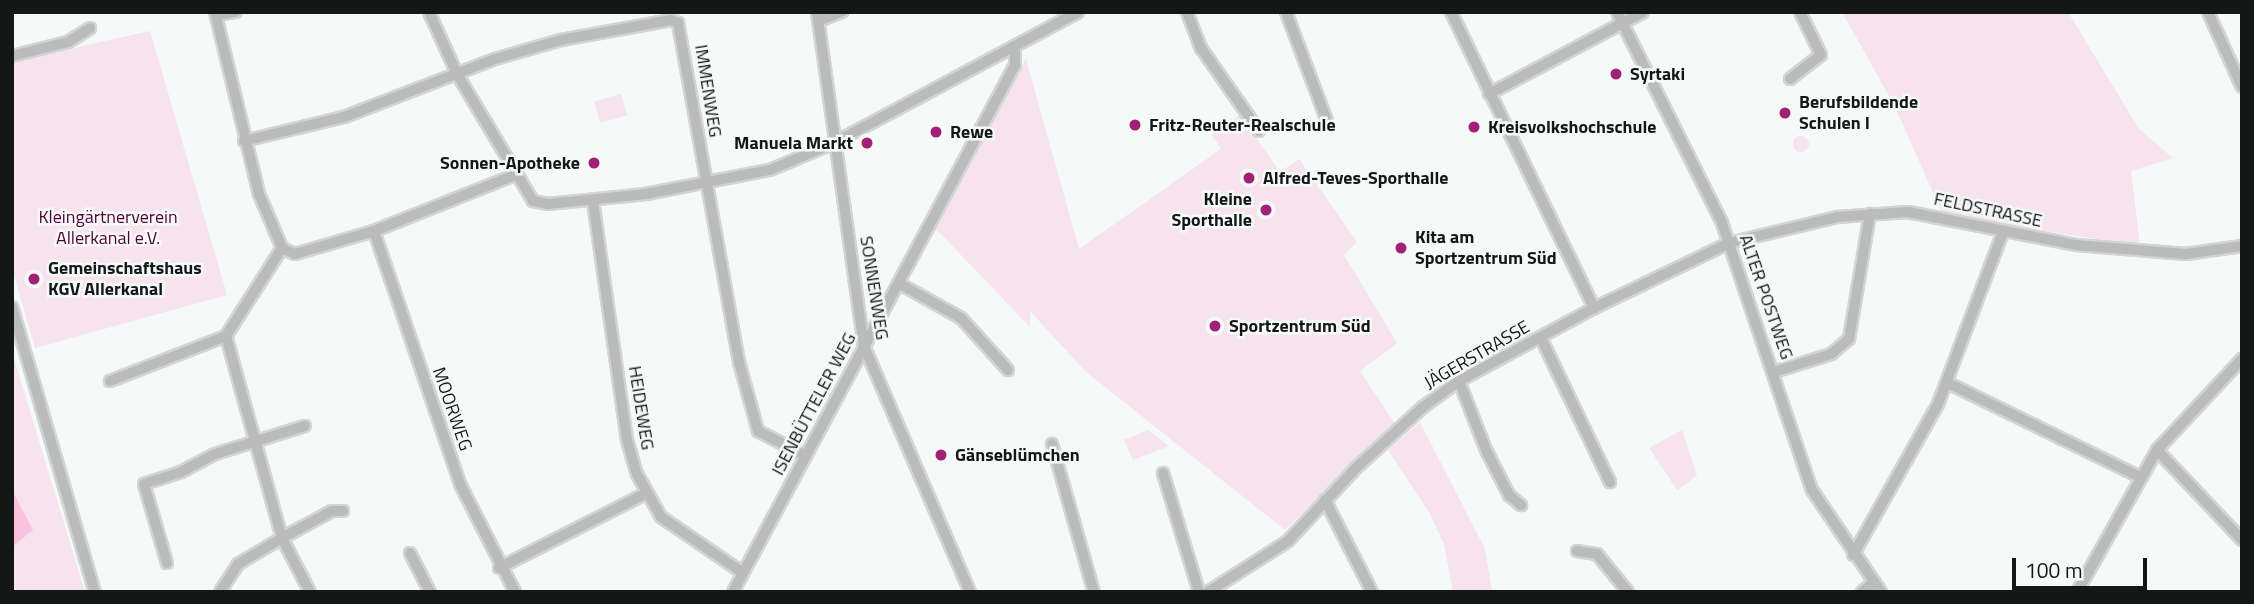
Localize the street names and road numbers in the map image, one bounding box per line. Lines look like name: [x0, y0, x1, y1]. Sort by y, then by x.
street label: IMMENWEG: [690, 43, 726, 139]
street label: FELDSTRASSE: [1932, 188, 2044, 232]
street label: ALTER POSTWEG: [1735, 232, 1797, 362]
street label: SONNENWEG: [855, 234, 893, 342]
street label: JÄGERSTRASSE: [1420, 316, 1534, 394]
street label: ISENBÜTTELER WEG: [767, 329, 861, 479]
street label: MOORWEG: [428, 364, 476, 454]
street label: HEIDEWEG: [624, 364, 658, 452]

